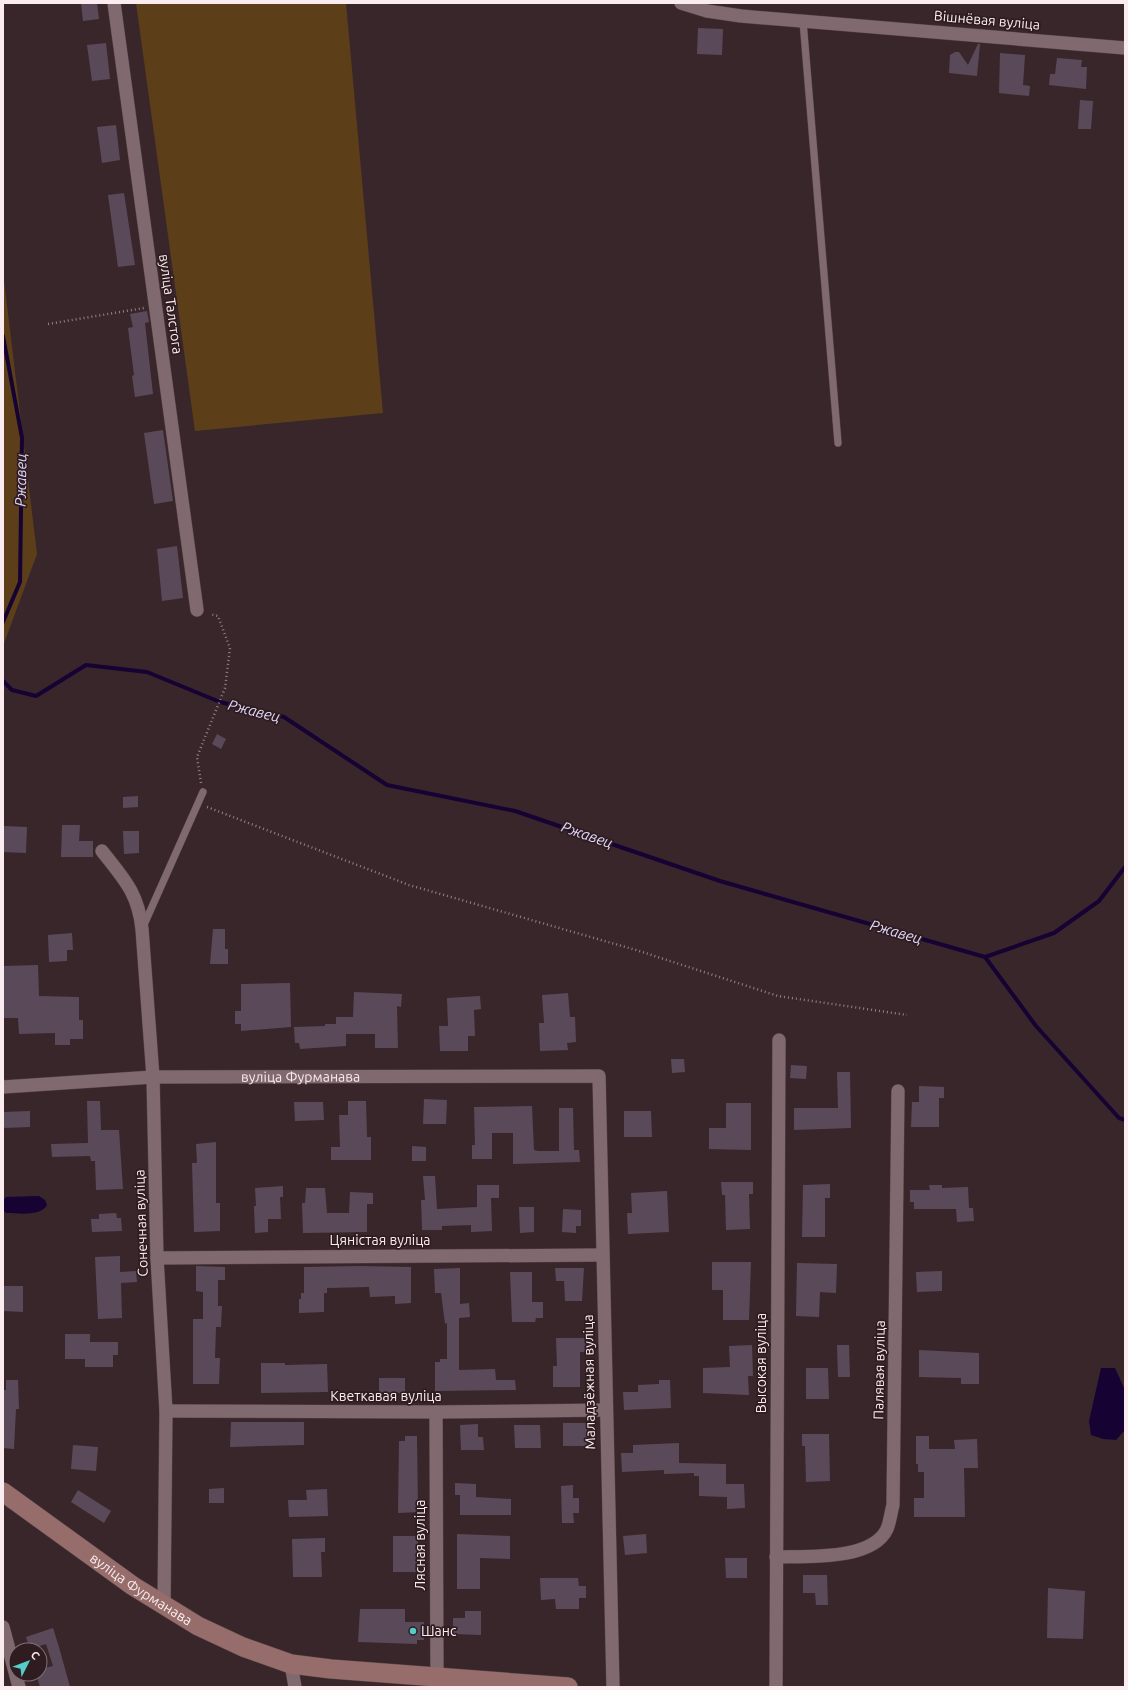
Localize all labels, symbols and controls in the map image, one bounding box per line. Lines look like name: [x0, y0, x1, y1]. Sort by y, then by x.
street label: Вішнёвая вуліца: [933, 7, 1041, 33]
street label: вуліца Талстога: [156, 253, 186, 355]
water label: Ржавец: [12, 453, 29, 507]
water label: Ржавец: [226, 696, 282, 725]
water label: Ржавец: [559, 818, 615, 851]
water label: Ржавец: [868, 916, 924, 947]
street label: вуліца Фурманава: [241, 1069, 360, 1085]
street label: Сонечная вуліца: [131, 1169, 151, 1277]
street label: Цяністая вуліца: [329, 1232, 431, 1248]
street label: Высокая вуліца: [753, 1313, 769, 1413]
street label: Маладзёжная вуліца: [580, 1314, 598, 1450]
street label: Палявая вуліца: [870, 1320, 888, 1420]
street label: Кветкавая вуліца: [330, 1388, 442, 1404]
street label: Лясная вуліца: [412, 1500, 428, 1591]
street label: вуліца Фурманава: [87, 1550, 195, 1629]
place label: Шанс: [421, 1623, 457, 1639]
marker: Шанс: [408, 1626, 418, 1636]
north arrow: [8, 1642, 48, 1682]
text: С: [29, 1649, 42, 1662]

